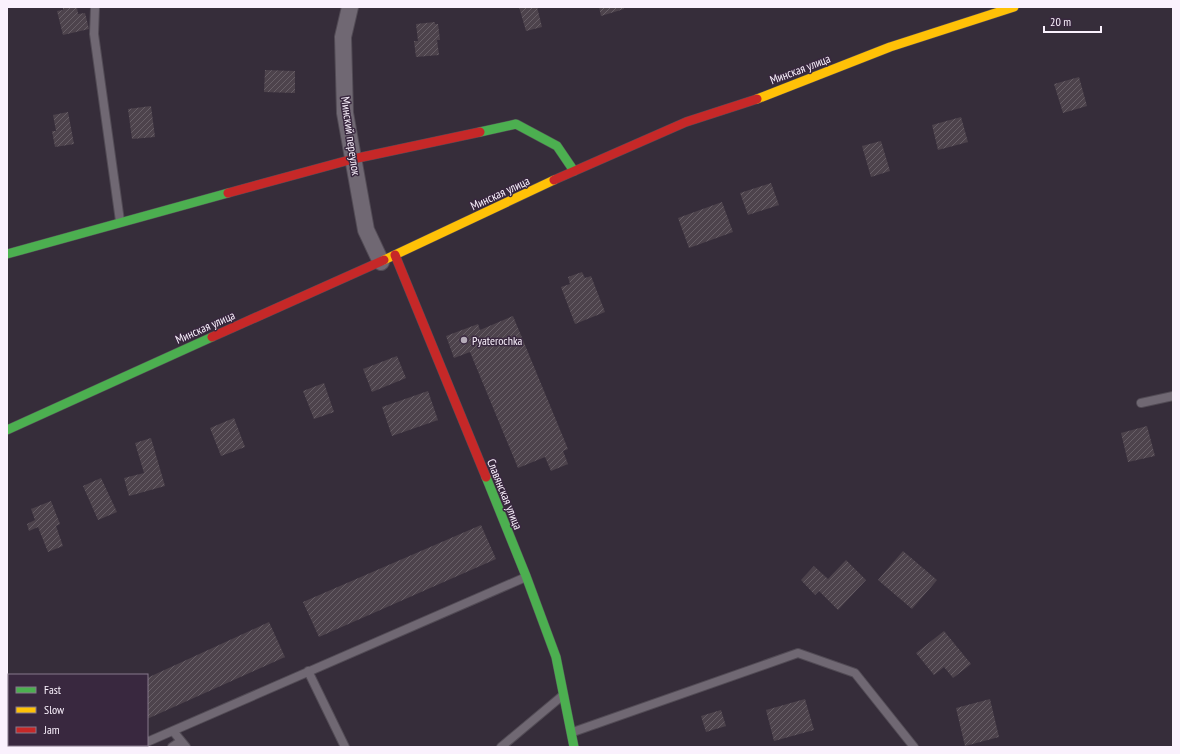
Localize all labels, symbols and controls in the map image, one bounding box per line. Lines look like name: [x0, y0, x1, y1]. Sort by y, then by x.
scale bar: [1044, 8, 1101, 34]
text: 20 m: [1050, 14, 1071, 29]
street label: Минская улица: [768, 51, 833, 87]
street label: Минский переулок: [338, 96, 364, 177]
street label: Минская улица: [468, 173, 532, 213]
street label: Минская улица: [173, 307, 237, 347]
place label: Pyaterochka: [472, 333, 523, 348]
marker: Pyaterochka: [459, 335, 469, 345]
street label: Славянская улица: [484, 456, 526, 532]
legend: [8, 674, 148, 746]
text: Fast: [44, 682, 62, 697]
text: Slow: [44, 702, 65, 717]
text: Jam: [43, 722, 60, 737]

